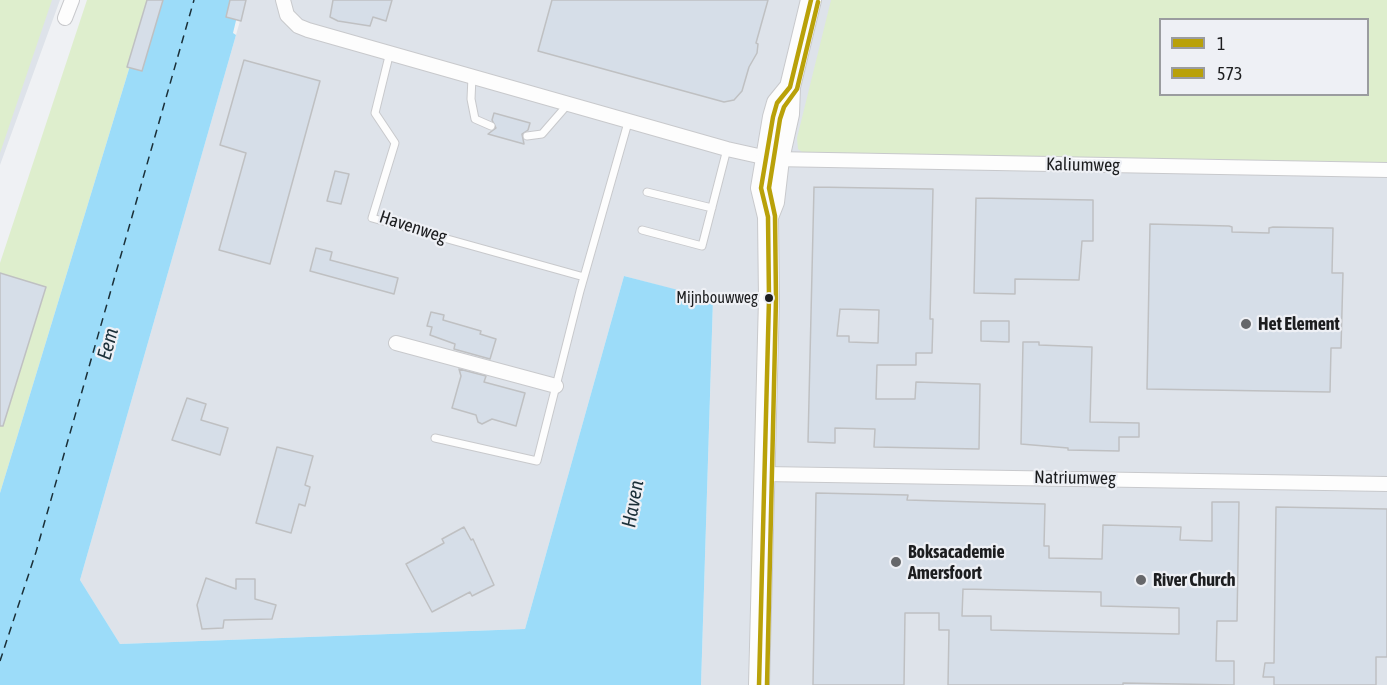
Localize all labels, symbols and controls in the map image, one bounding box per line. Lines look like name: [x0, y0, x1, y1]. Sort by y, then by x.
legend: [1159, 18, 1369, 96]
text: 1: [1217, 33, 1225, 54]
text: 573: [1217, 63, 1242, 84]
street label: Kaliumweg: [1046, 154, 1120, 176]
street label: Havenweg: [377, 206, 449, 248]
place label: Mijnbouwweg: [676, 288, 758, 308]
marker: Mijnbouwweg: [763, 292, 775, 304]
place label: Het Element: [1258, 313, 1340, 335]
marker: Het Element: [1239, 317, 1253, 331]
water label: Eem: [92, 325, 124, 363]
street label: Natriumweg: [1034, 466, 1116, 490]
water label: Haven: [617, 478, 649, 530]
place label: Boksacademie Amersfoort: [908, 541, 1005, 584]
marker: Boksacademie Amersfoort: [889, 555, 903, 569]
place label: River Church: [1153, 569, 1236, 591]
marker: River Church: [1134, 573, 1148, 587]

